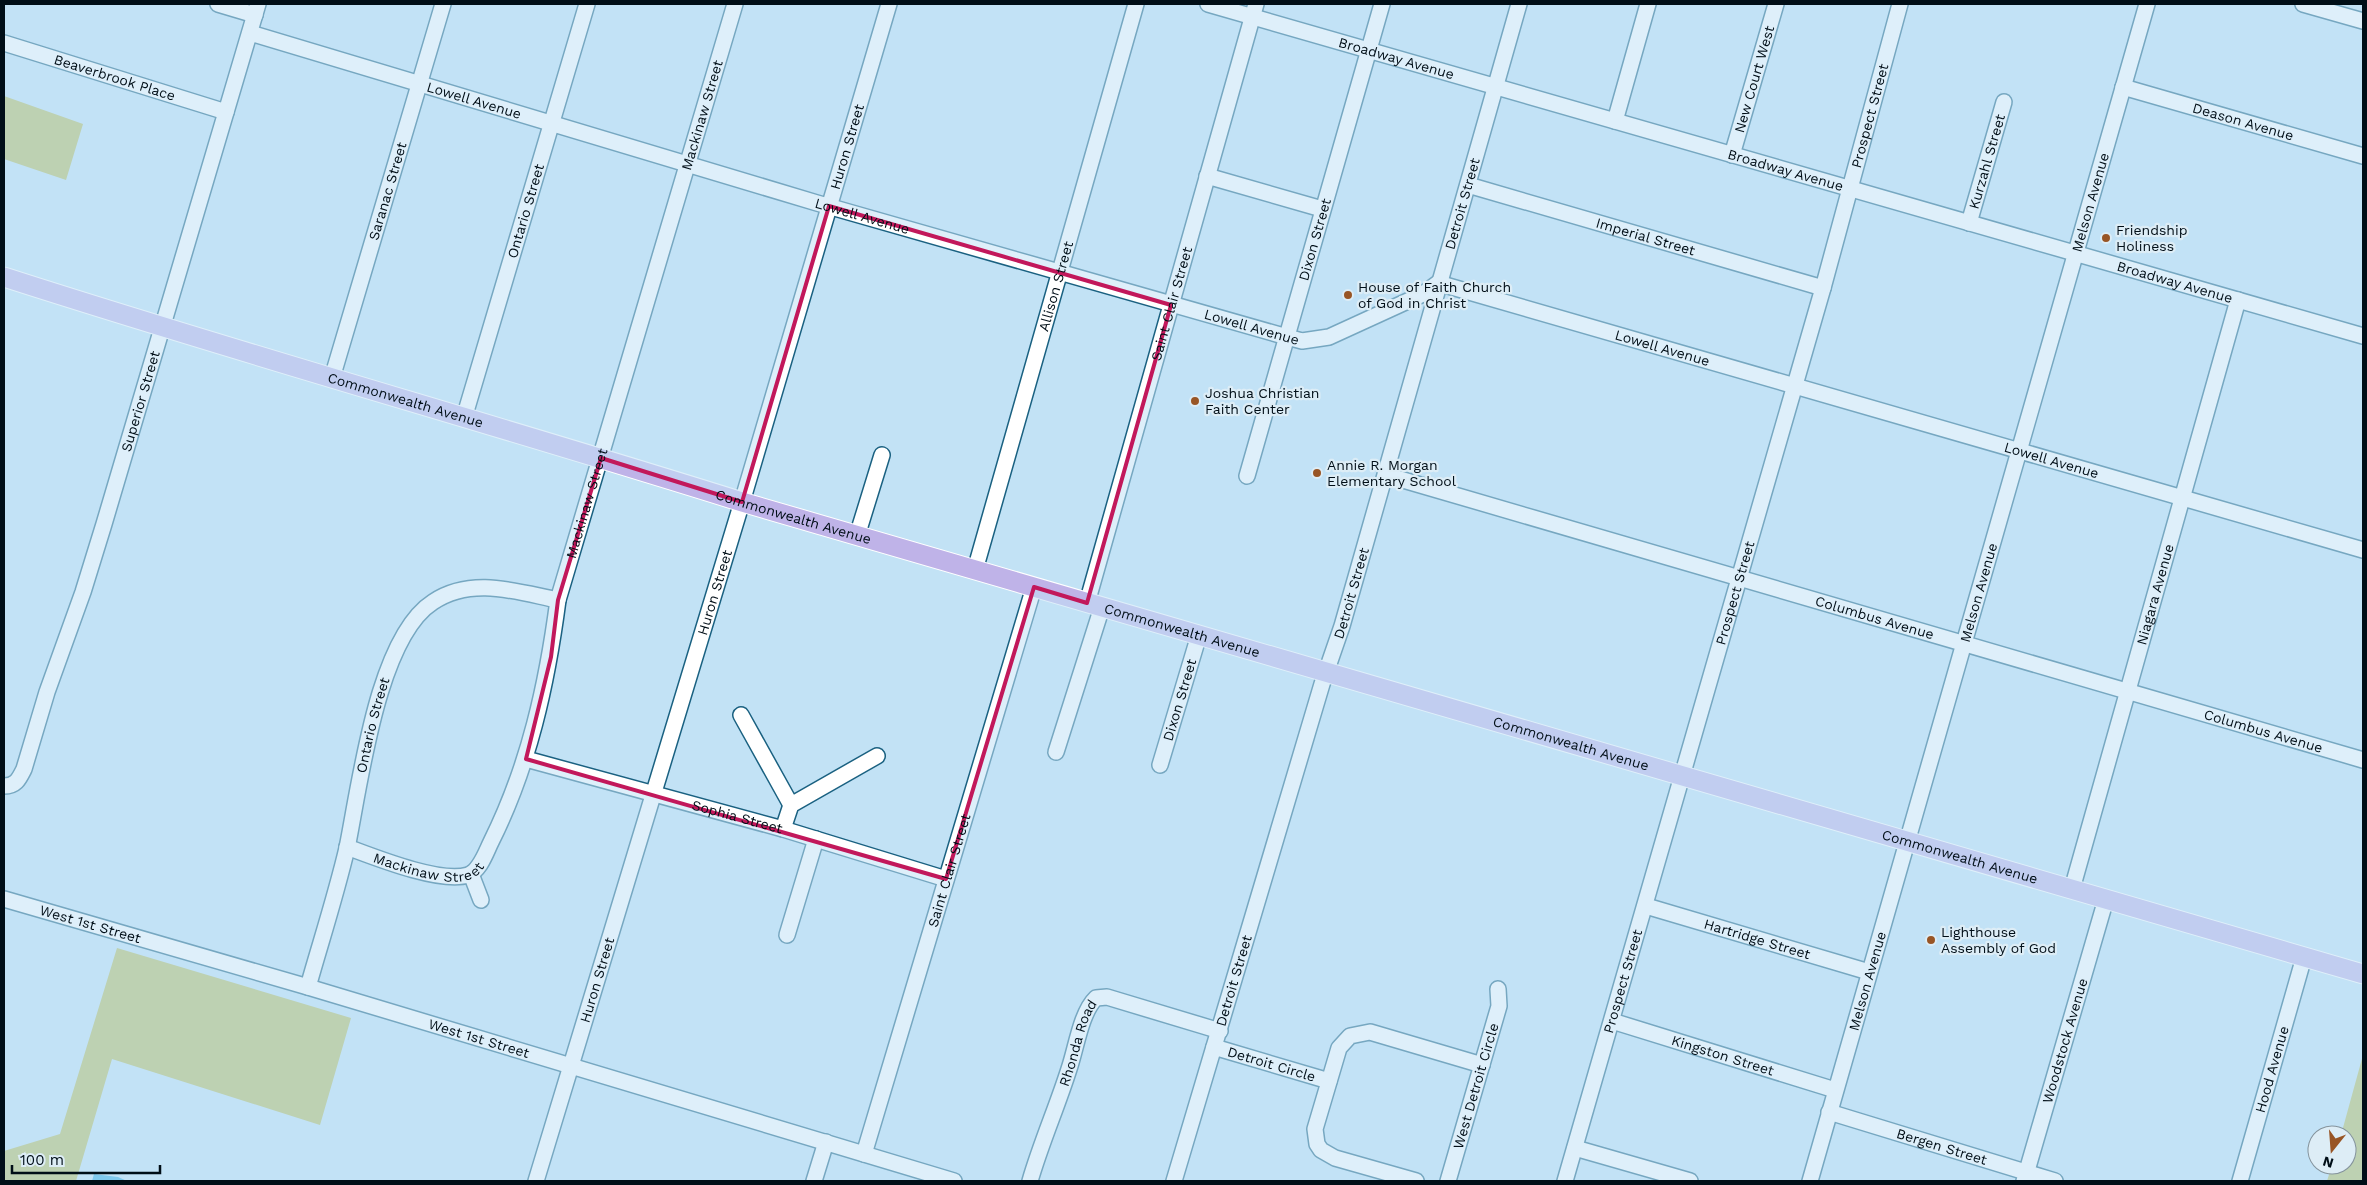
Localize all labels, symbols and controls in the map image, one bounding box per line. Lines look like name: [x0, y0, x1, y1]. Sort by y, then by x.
street label: New Court West: [1731, 24, 1777, 135]
street label: Broadway Avenue: [1337, 34, 1456, 82]
street label: Beaverbrook Place: [52, 51, 177, 104]
street label: Mackinaw Street: [678, 58, 726, 172]
street label: Prospect Street: [1848, 62, 1892, 170]
street label: Lowell Avenue: [425, 79, 523, 122]
street label: Deason Avenue: [2191, 99, 2295, 144]
street label: Huron Street: [827, 102, 867, 191]
street label: Kurzahl Street: [1965, 112, 2008, 211]
street label: Saranac Street: [365, 140, 410, 242]
street label: Broadway Avenue: [1726, 146, 1845, 194]
street label: Melson Avenue: [2068, 151, 2112, 254]
street label: Detroit Street: [1442, 156, 1483, 251]
street label: Ontario Street: [504, 162, 547, 260]
street label: Lowell Avenue: [813, 195, 911, 237]
street label: Dixon Street: [1295, 196, 1334, 283]
street label: Imperial Street: [1594, 215, 1697, 259]
place label: Friendship Holiness: [2116, 222, 2187, 254]
marker: Friendship Holiness: [2100, 232, 2112, 244]
street label: Allison Street: [1035, 239, 1076, 333]
street label: Saint Clair Street: [1148, 245, 1195, 362]
street label: Broadway Avenue: [2115, 258, 2234, 306]
place label: House of Faith Church of God in Christ: [1358, 279, 1511, 311]
marker: House of Faith Church of God in Christ: [1342, 289, 1354, 301]
street label: Lowell Avenue: [1203, 306, 1301, 348]
street label: Lowell Avenue: [1613, 327, 1712, 369]
street label: Superior Street: [118, 349, 163, 454]
street label: Commonwealth Avenue: [326, 369, 485, 431]
place label: Joshua Christian Faith Center: [1205, 385, 1320, 417]
marker: Joshua Christian Faith Center: [1189, 395, 1201, 407]
street label: Lowell Avenue: [2002, 439, 2101, 481]
street label: Mackinaw Street: [563, 446, 611, 560]
place label: Annie R. Morgan Elementary School: [1327, 457, 1457, 489]
marker: Annie R. Morgan Elementary School: [1311, 467, 1323, 479]
street label: Commonwealth Avenue: [714, 486, 873, 547]
street label: Prospect Street: [1712, 539, 1757, 647]
street label: Melson Avenue: [1957, 541, 2000, 644]
street label: Niagara Avenue: [2133, 542, 2177, 647]
street label: Detroit Street: [1330, 546, 1372, 641]
street label: Huron Street: [694, 548, 735, 637]
street label: Columbus Avenue: [1813, 593, 1936, 642]
street label: Commonwealth Avenue: [1102, 600, 1262, 660]
street label: Dixon Street: [1160, 657, 1199, 743]
street label: Ontario Street: [353, 675, 393, 774]
street label: Columbus Avenue: [2202, 706, 2325, 756]
street label: Commonwealth Avenue: [1491, 713, 1651, 774]
street label: Sophia Street: [690, 797, 784, 837]
street label: Saint Clair Street: [924, 812, 974, 929]
street label: Commonwealth Avenue: [1880, 826, 2040, 887]
street label: Mackinaw Street: [371, 849, 487, 885]
street label: West 1st Street: [38, 902, 143, 946]
street label: Hartridge Street: [1702, 916, 1812, 962]
place label: Lighthouse Assembly of God: [1941, 924, 2056, 956]
street label: Prospect Street: [1600, 927, 1645, 1035]
street label: Melson Avenue: [1845, 930, 1889, 1032]
street label: Detroit Street: [1213, 933, 1255, 1028]
marker: Lighthouse Assembly of God: [1925, 934, 1937, 946]
street label: Huron Street: [576, 935, 617, 1025]
street label: Woodstock Avenue: [2039, 976, 2091, 1105]
street label: Rhonda Road: [1056, 996, 1100, 1088]
street label: West 1st Street: [427, 1016, 531, 1061]
street label: West Detroit Circle: [1450, 1021, 1502, 1151]
street label: Hood Avenue: [2252, 1024, 2292, 1115]
street label: Kingston Street: [1670, 1032, 1776, 1079]
street label: Detroit Circle: [1226, 1043, 1318, 1085]
street label: Bergen Street: [1895, 1125, 1989, 1168]
north arrow: [2307, 1125, 2357, 1175]
scale bar: [12, 1142, 160, 1174]
text: 100 m: [20, 1151, 64, 1169]
text: N: [2321, 1153, 2335, 1172]

